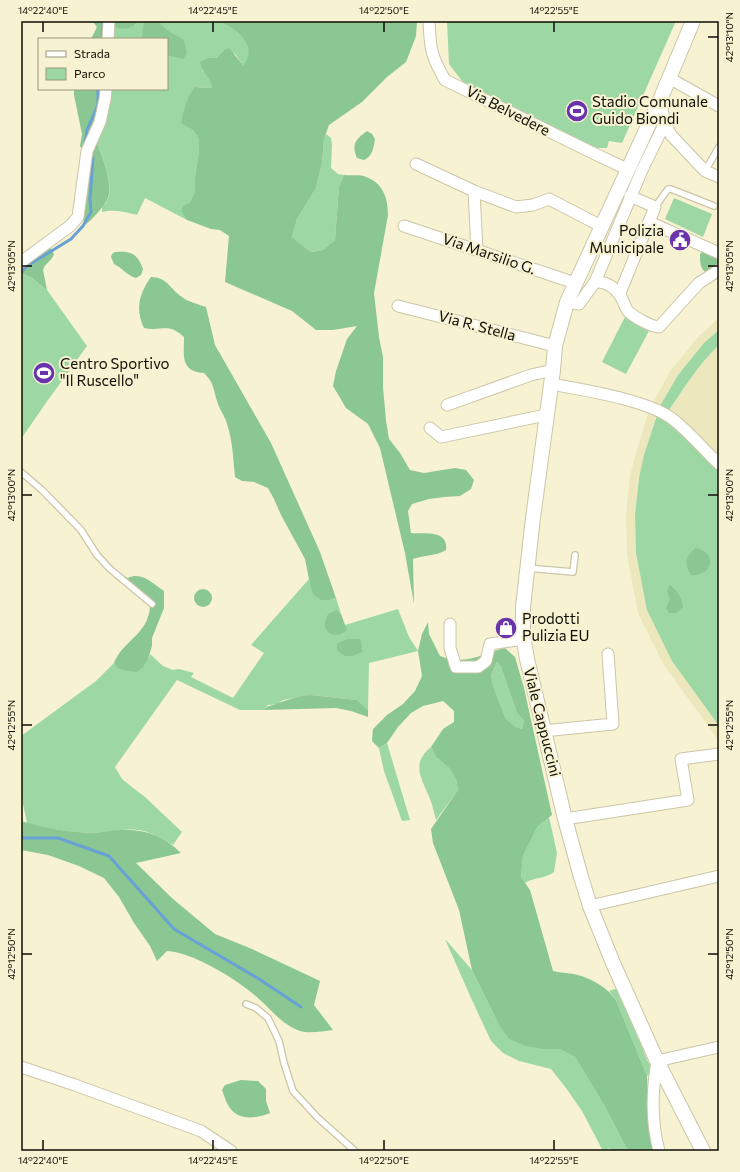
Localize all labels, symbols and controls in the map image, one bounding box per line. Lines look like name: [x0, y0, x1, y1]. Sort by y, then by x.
text: 14°22'40"E: [18, 4, 68, 16]
text: 14°22'45"E: [188, 4, 238, 16]
text: 14°22'50"E: [359, 4, 409, 16]
text: 14°22'55"E: [529, 4, 579, 16]
text: 42°13'10"N: [723, 12, 735, 62]
legend: [38, 38, 168, 90]
text: Strada: [74, 46, 110, 60]
text: Parco: [74, 66, 106, 80]
street label: Via Belvedere: [463, 81, 554, 139]
place label: Stadio Comunale Guido Biondi: [592, 92, 708, 127]
sports icon: Stadio Comunale Guido Biondi: [564, 98, 590, 124]
place label: Polizia Municipale: [589, 221, 664, 256]
public building icon: Polizia Municipale: [667, 227, 693, 253]
street label: Via Marsilio G.: [440, 229, 538, 277]
text: 42°13'05"N: [5, 240, 17, 292]
text: 42°13'05"N: [723, 240, 735, 292]
street label: Via R. Stella: [437, 306, 518, 344]
place label: Centro Sportivo "Il Ruscello": [60, 354, 170, 389]
sports icon: Centro Sportivo "Il Ruscello": [31, 360, 57, 386]
text: 42°13'00"N: [5, 469, 17, 521]
text: 42°13'00"N: [723, 469, 735, 521]
place label: Prodotti Pulizia EU: [522, 609, 589, 644]
shop icon: Prodotti Pulizia EU: [493, 615, 519, 641]
street label: Viale Cappuccini: [521, 665, 565, 778]
text: 42°12'55"N: [5, 700, 17, 750]
text: 42°12'55"N: [723, 700, 735, 750]
text: 42°12'50"N: [5, 928, 17, 980]
text: 42°12'50"N: [723, 928, 735, 980]
text: 14°22'40"E: [18, 1154, 68, 1166]
text: 14°22'45"E: [188, 1154, 238, 1166]
text: 14°22'50"E: [359, 1154, 409, 1166]
text: 14°22'55"E: [529, 1154, 579, 1166]

